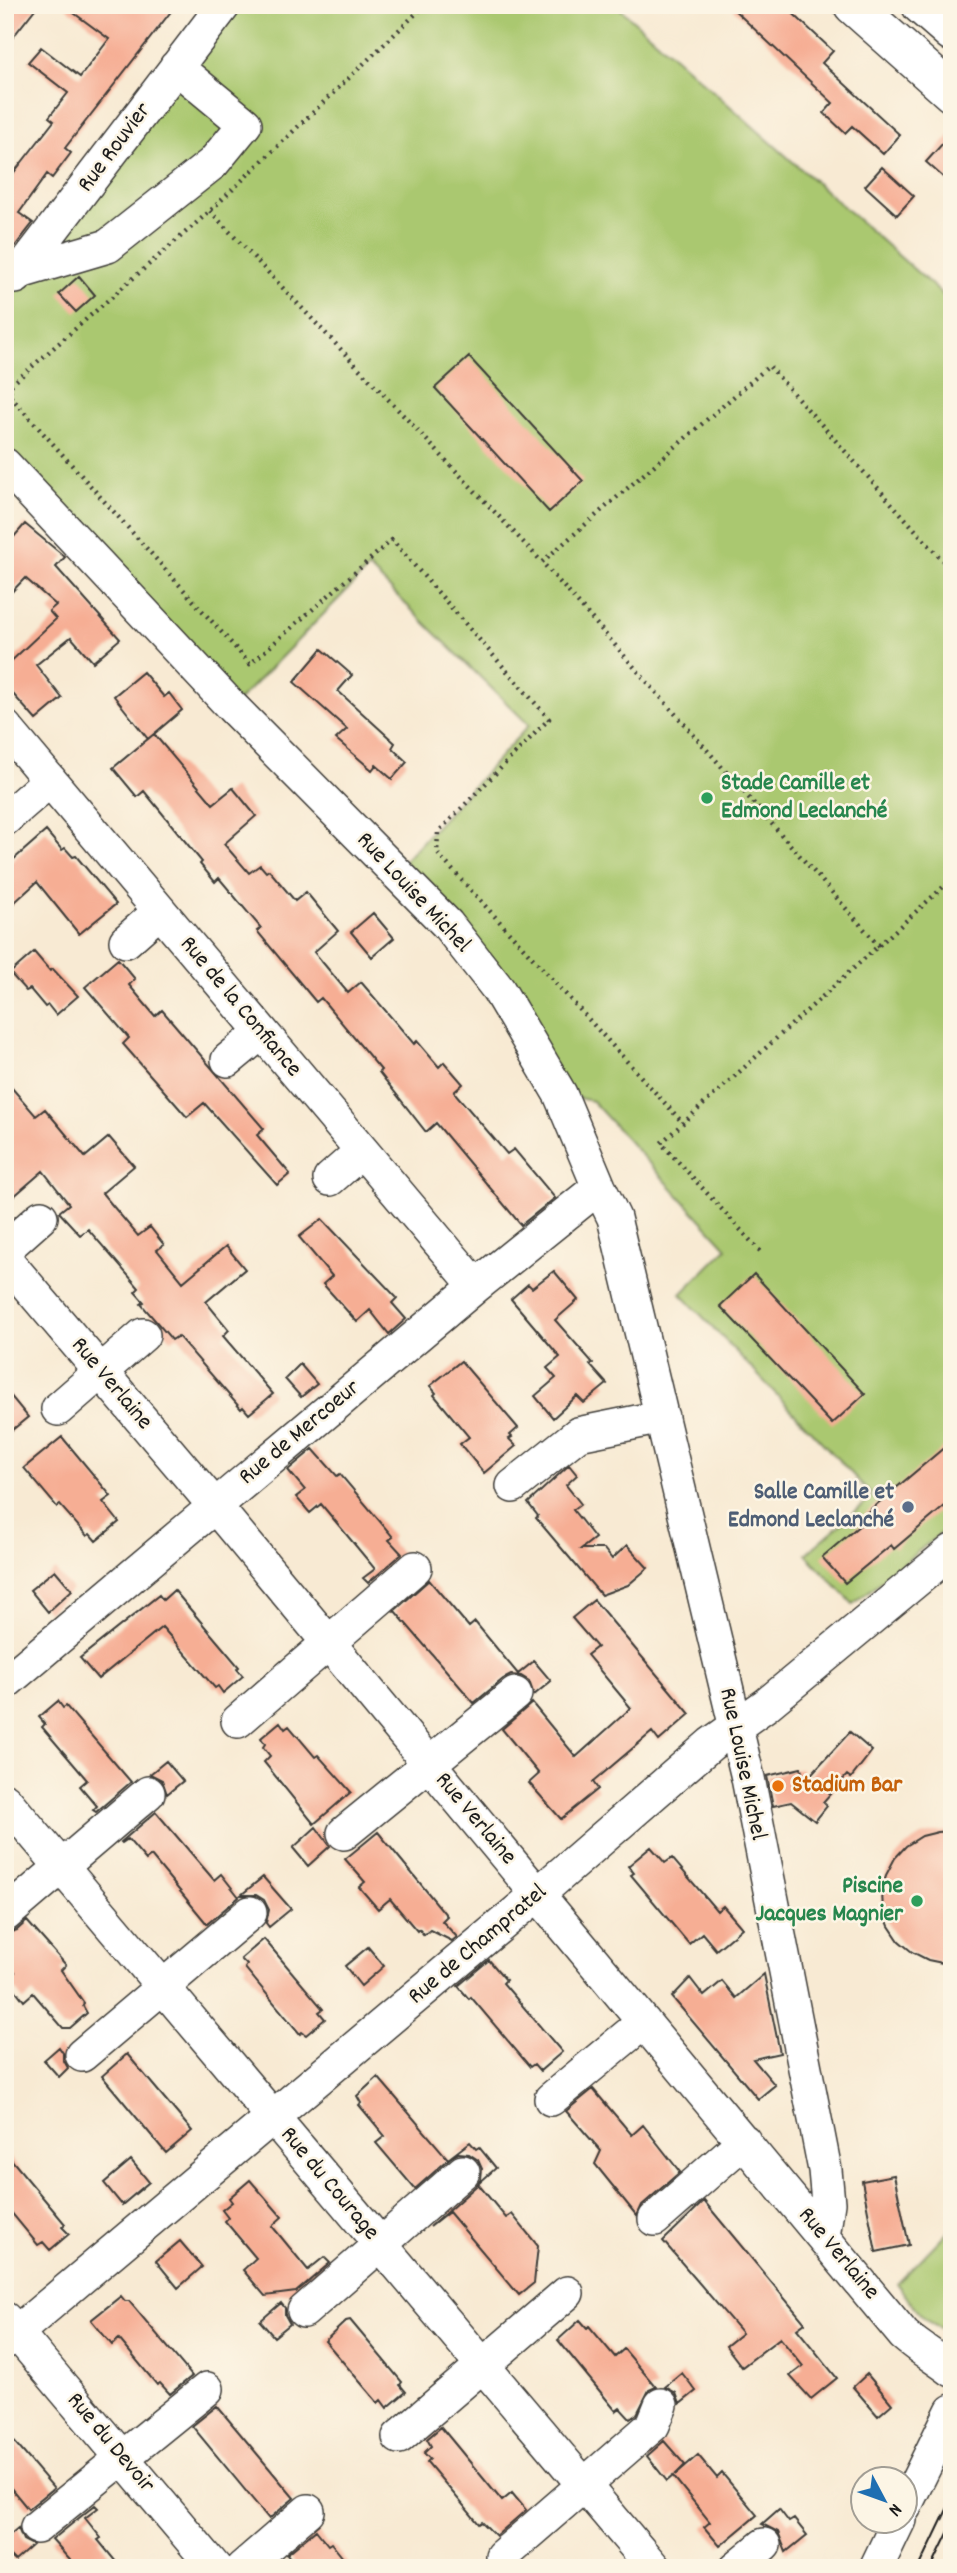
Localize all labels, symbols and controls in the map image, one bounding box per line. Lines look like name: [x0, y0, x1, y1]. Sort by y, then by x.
street label: Rue Rouvier: [70, 96, 160, 200]
place label: Stade Camille et Edmond Leclanché: [721, 767, 887, 829]
marker: Stade Camille et Edmond Leclanché: [699, 790, 715, 806]
street label: Rue Louise Michel: [348, 825, 478, 961]
street label: Rue de la Confiance: [171, 929, 309, 1085]
street label: Rue Verlaine: [62, 1330, 160, 1438]
street label: Rue de Mercoeur: [232, 1372, 368, 1494]
place label: Salle Camille et Edmond Leclanché: [728, 1476, 894, 1538]
marker: Salle Camille et Edmond Leclanché: [900, 1499, 916, 1515]
street label: Rue Louise Michel: [709, 1685, 775, 1844]
street label: Rue Verlaine: [426, 1765, 524, 1873]
place label: Stadium Bar: [792, 1769, 903, 1803]
marker: Stadium Bar: [770, 1778, 786, 1794]
place label: Piscine Jacques Magnier: [755, 1870, 904, 1932]
street label: Rue de Champratel: [401, 1876, 555, 2013]
marker: Piscine Jacques Magnier: [909, 1893, 925, 1909]
street label: Rue du Courage: [271, 2120, 387, 2248]
street label: Rue Verlaine: [789, 2200, 887, 2308]
street label: Rue du Devoir: [58, 2385, 162, 2501]
north arrow: [848, 2464, 918, 2534]
text: N: [881, 2496, 907, 2521]

